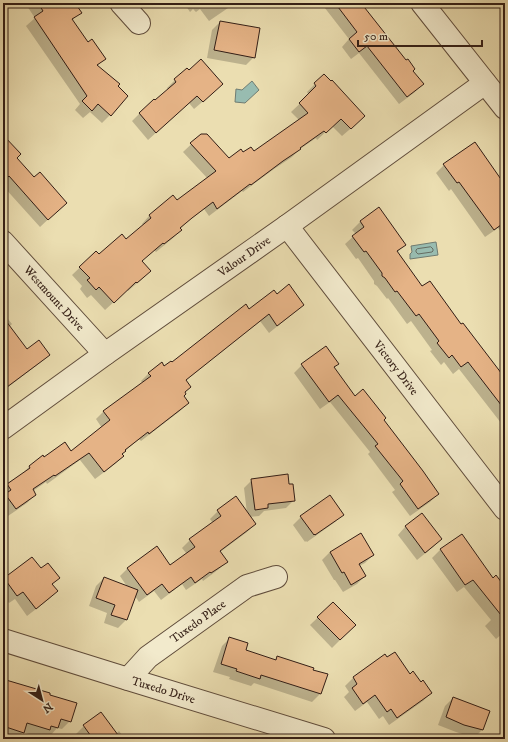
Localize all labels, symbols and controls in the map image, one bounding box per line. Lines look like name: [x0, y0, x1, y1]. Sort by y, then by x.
scale bar: [358, 22, 482, 48]
text: 50 m: [364, 29, 388, 44]
street label: Valour Drive: [214, 233, 273, 280]
street label: Westmount Drive: [20, 262, 88, 334]
street label: Victory Drive: [370, 337, 422, 398]
street label: Tuxedo Place: [167, 596, 229, 646]
street label: Tuxedo Drive: [130, 673, 197, 707]
north arrow: [22, 680, 62, 720]
text: N: [40, 699, 55, 716]

